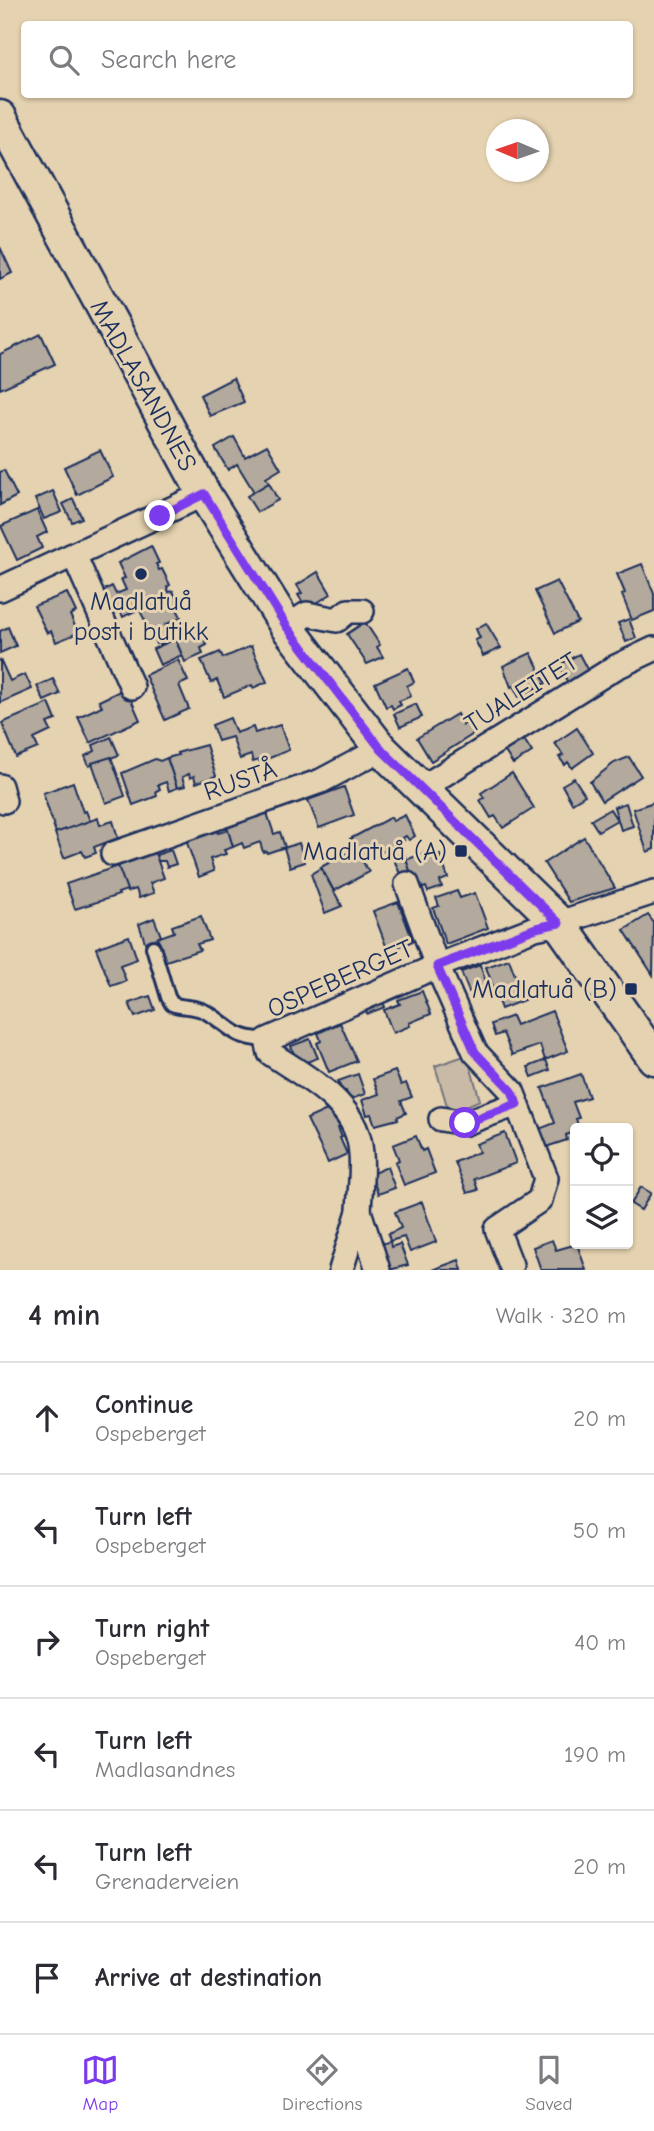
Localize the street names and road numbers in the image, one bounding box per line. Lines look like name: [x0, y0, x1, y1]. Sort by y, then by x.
street label: MADLASANDNES: [84, 295, 203, 476]
street label: TUALEITET: [459, 646, 584, 739]
street label: RUSTÅ: [199, 753, 281, 807]
street label: OSPEBERGET: [263, 933, 418, 1024]

